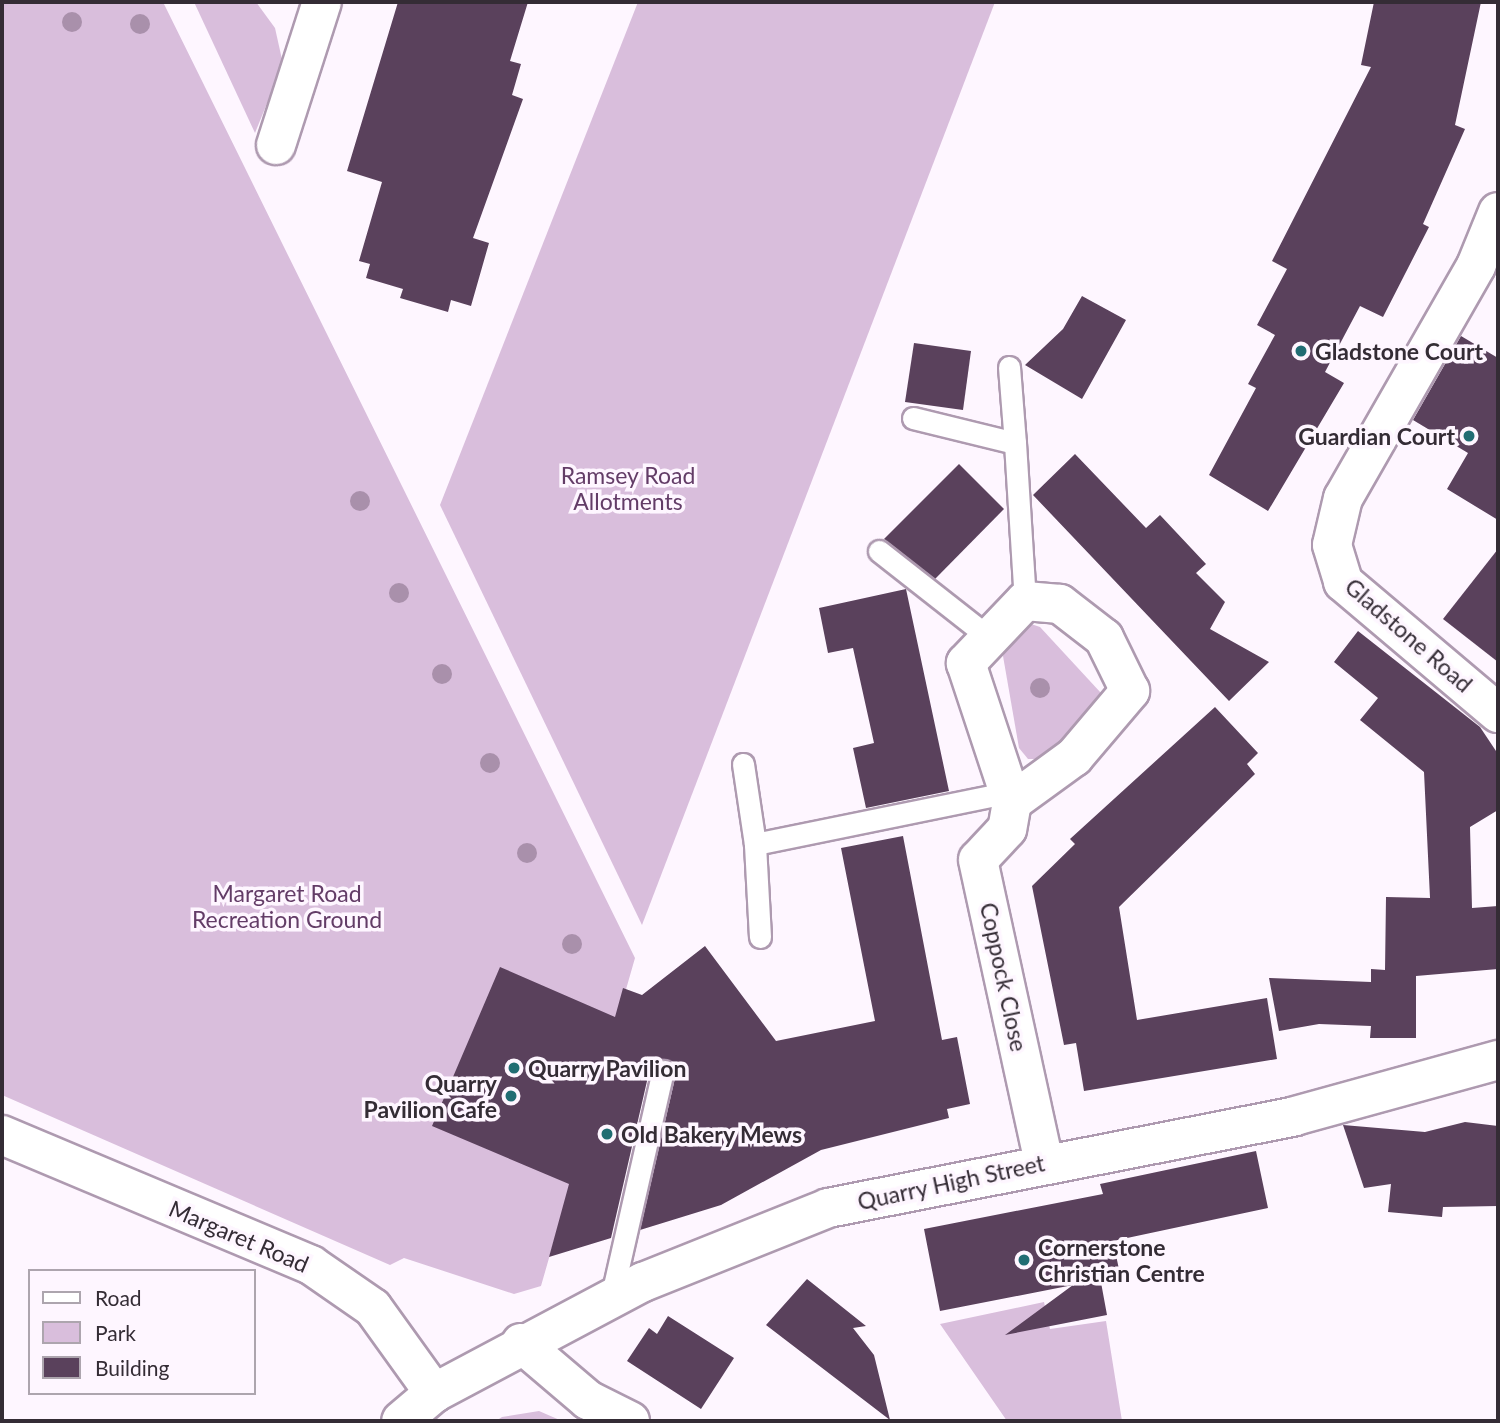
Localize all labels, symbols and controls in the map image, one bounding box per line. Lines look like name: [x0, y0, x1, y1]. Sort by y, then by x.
place label: Gladstone Court: [1315, 337, 1483, 365]
marker: Gladstone Court: [1293, 343, 1309, 359]
place label: Guardian Court: [1298, 422, 1455, 450]
marker: Guardian Court: [1461, 428, 1477, 444]
park label: Ramsey Road Allotments: [560, 461, 696, 515]
street label: Gladstone Road: [1340, 572, 1478, 698]
park label: Margaret Road Recreation Ground: [192, 879, 382, 933]
street label: Coppock Close: [975, 900, 1033, 1054]
place label: Quarry Pavilion: [528, 1054, 687, 1082]
marker: Quarry Pavilion: [506, 1060, 522, 1076]
place label: Quarry Pavilion Cafe: [364, 1069, 497, 1123]
marker: Quarry Pavilion Cafe: [503, 1088, 519, 1104]
place label: Old Bakery Mews: [621, 1120, 803, 1148]
marker: Old Bakery Mews: [599, 1126, 615, 1142]
street label: Quarry High Street: [855, 1149, 1047, 1215]
street label: Margaret Road: [165, 1194, 313, 1278]
place label: Cornerstone Christian Centre: [1038, 1233, 1205, 1287]
marker: Cornerstone Christian Centre: [1016, 1252, 1032, 1268]
legend: [28, 1269, 256, 1395]
text: Road: [95, 1285, 142, 1310]
text: Park: [95, 1320, 136, 1345]
text: Building: [95, 1355, 170, 1380]

